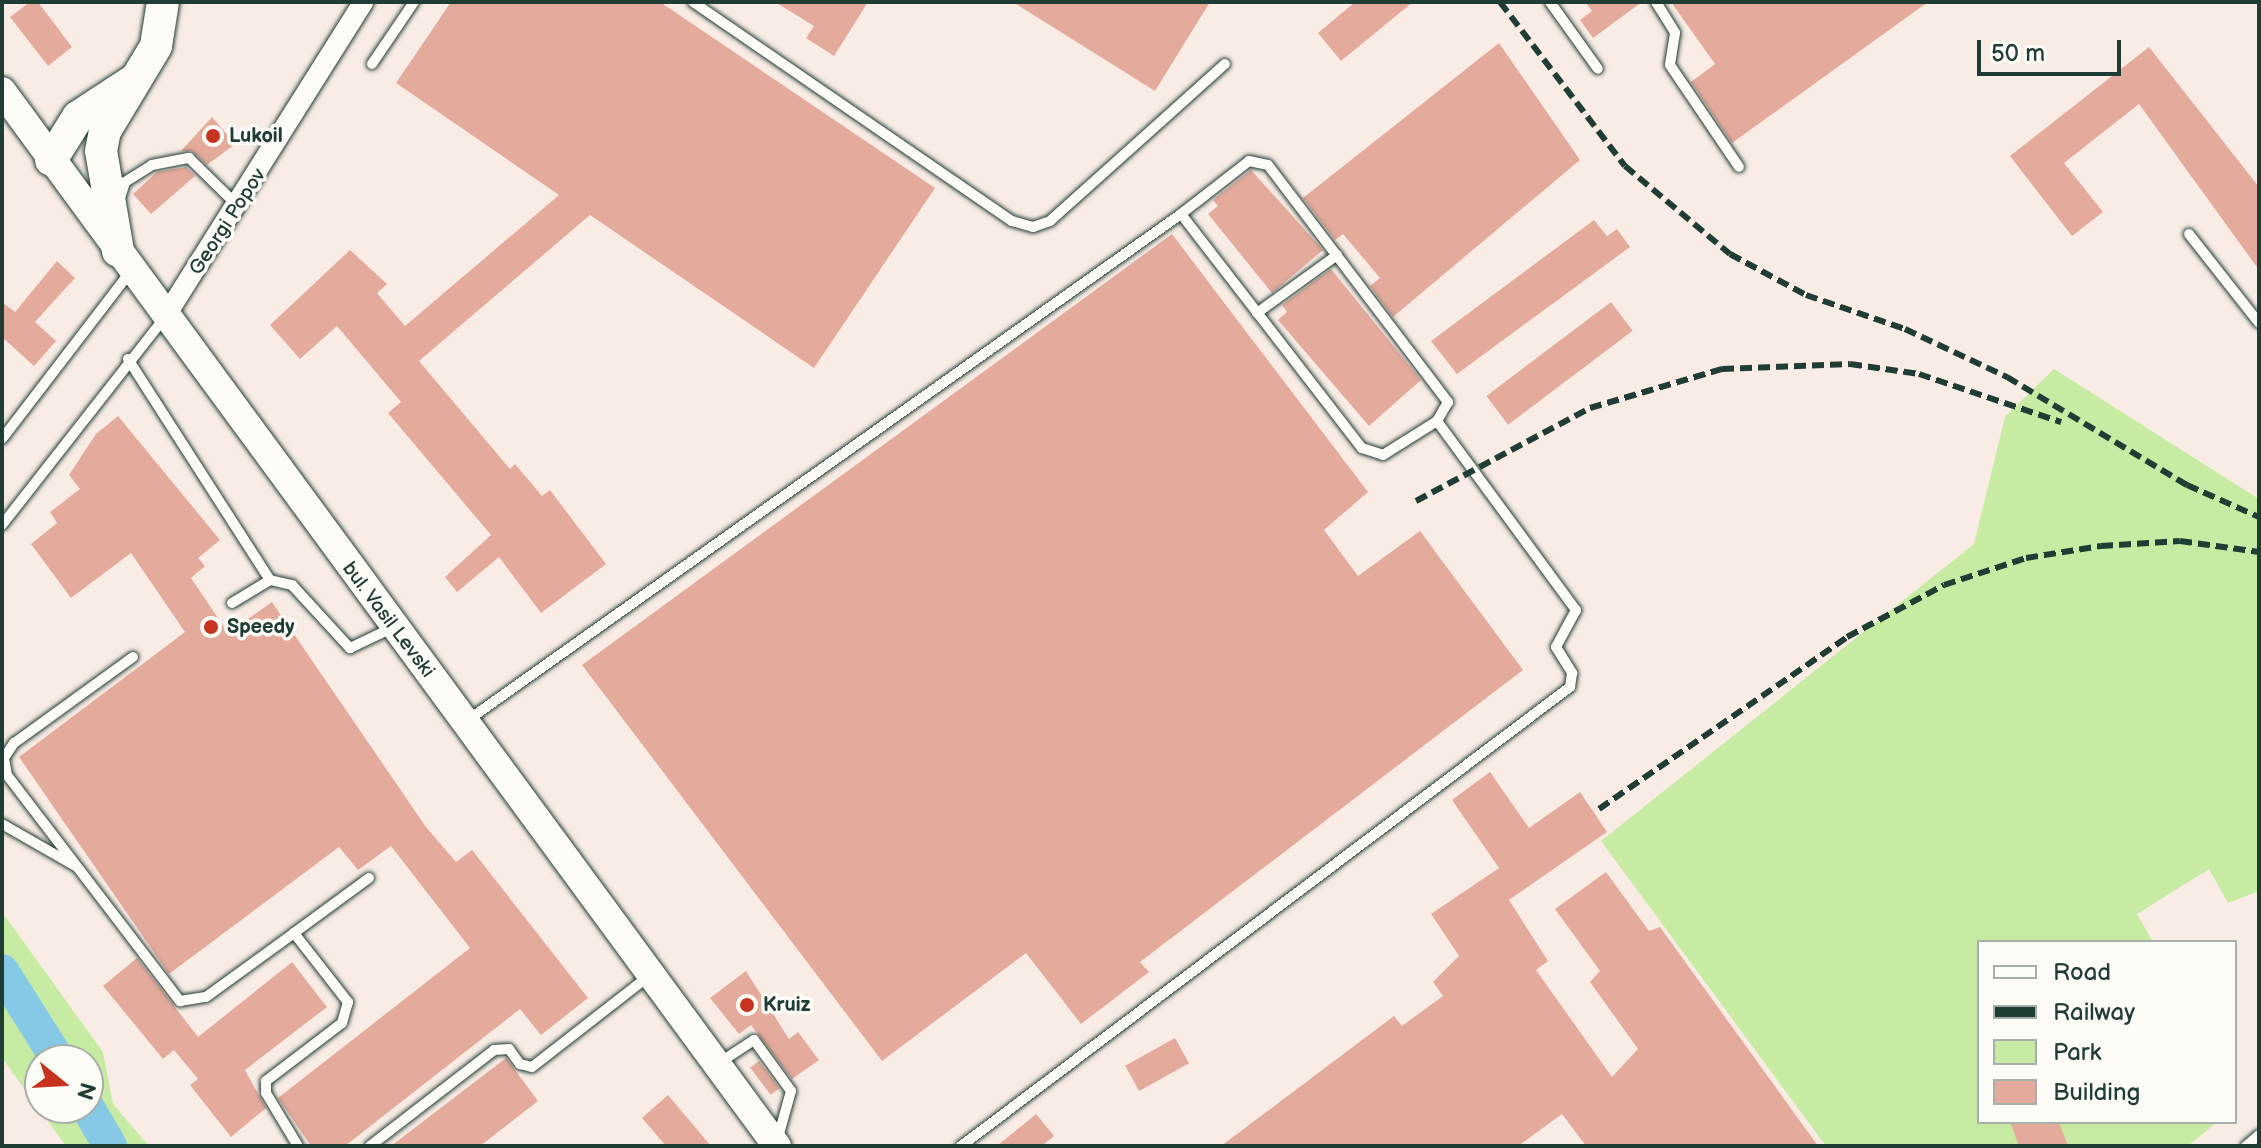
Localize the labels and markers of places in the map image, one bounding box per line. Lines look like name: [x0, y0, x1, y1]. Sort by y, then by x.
place label: Lukoil: [229, 124, 283, 148]
marker: Lukoil: [204, 127, 222, 145]
place label: Speedy: [227, 615, 294, 639]
marker: Speedy: [202, 618, 220, 636]
place label: Kruiz: [763, 993, 810, 1017]
marker: Kruiz: [738, 996, 756, 1014]

